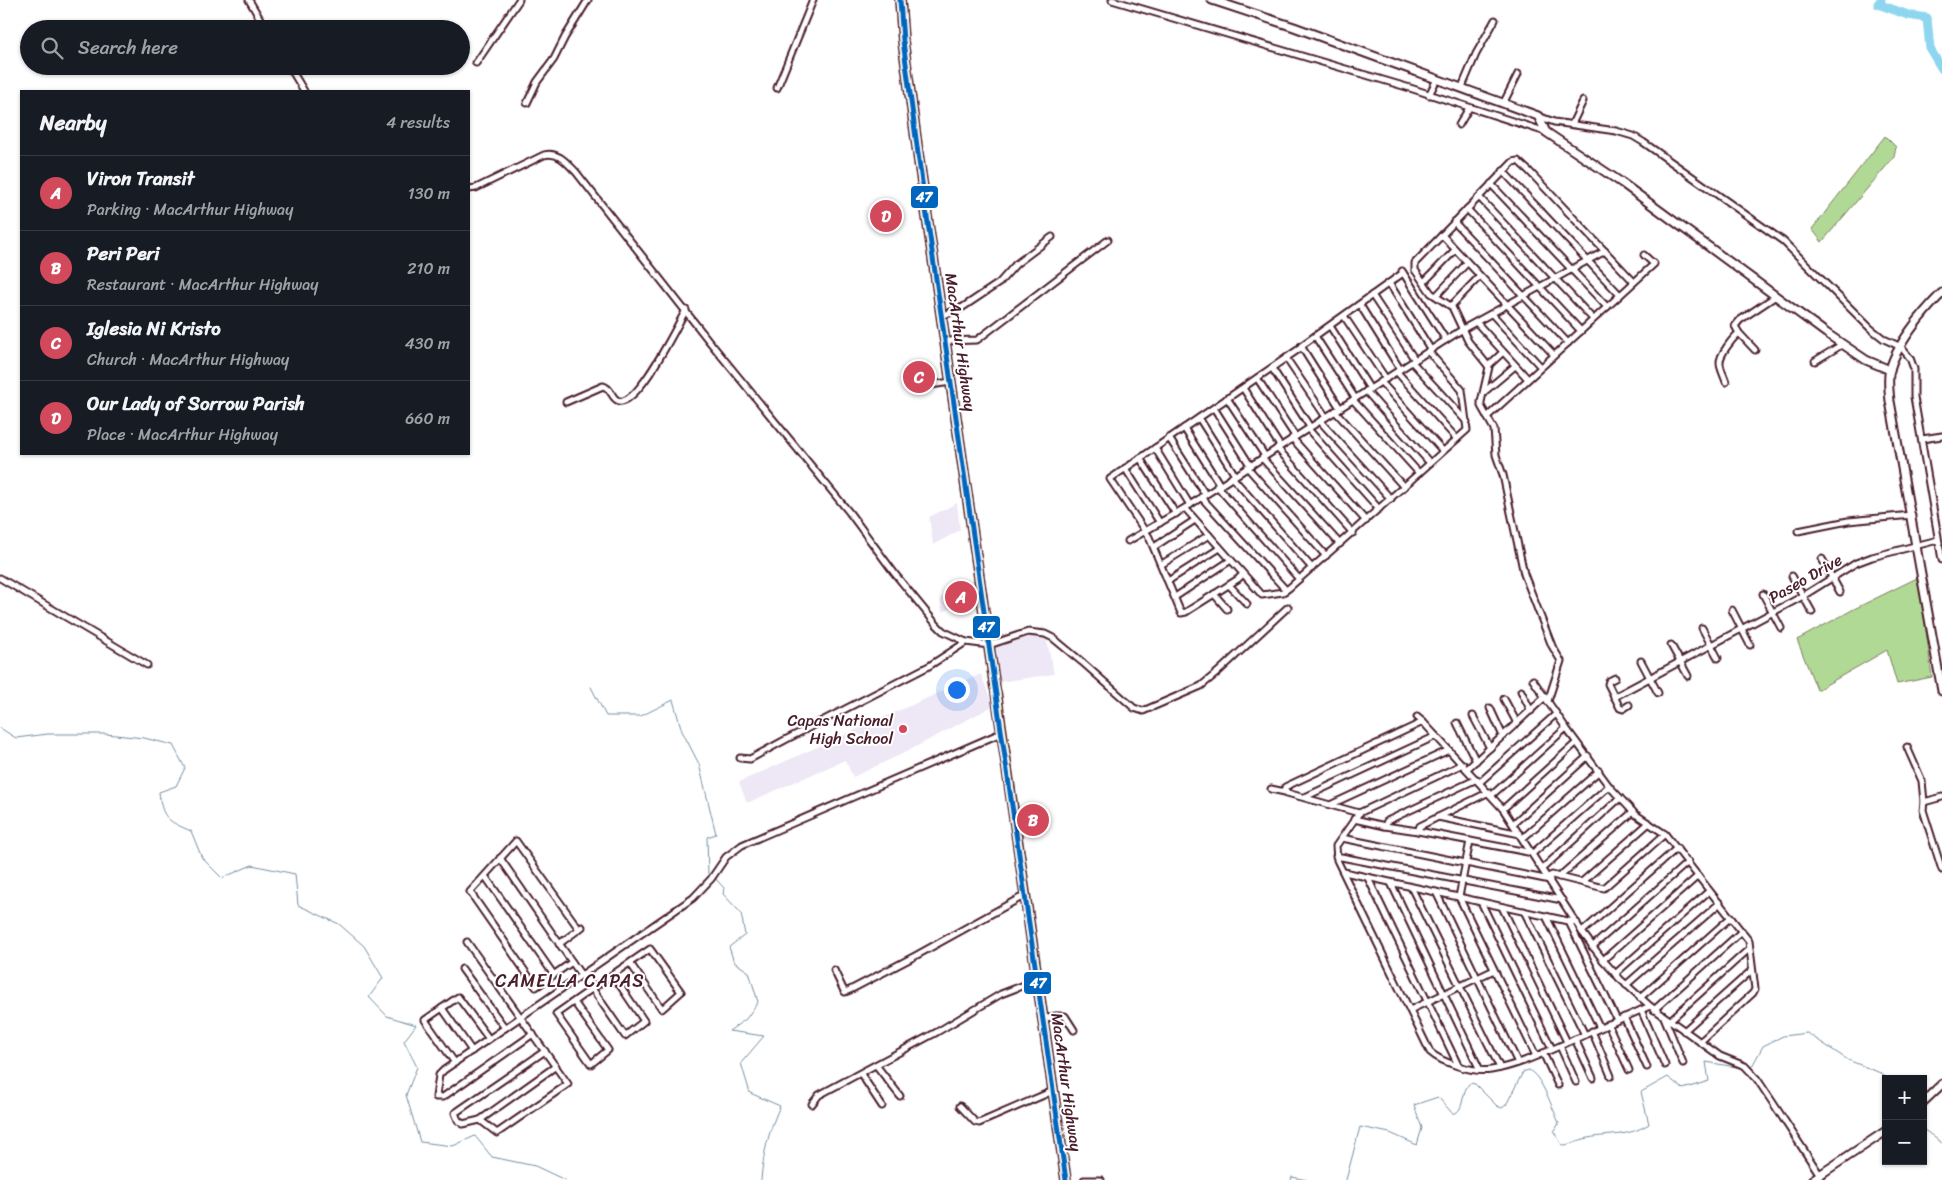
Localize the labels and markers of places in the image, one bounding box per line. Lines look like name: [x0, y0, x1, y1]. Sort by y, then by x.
pin: D: [870, 197, 902, 235]
pin: C: [903, 358, 935, 396]
pin: A: [945, 578, 977, 616]
place label: Capas National High School: [787, 706, 893, 753]
marker: Capas National High School: [897, 723, 909, 735]
pin: B: [1017, 801, 1049, 839]

